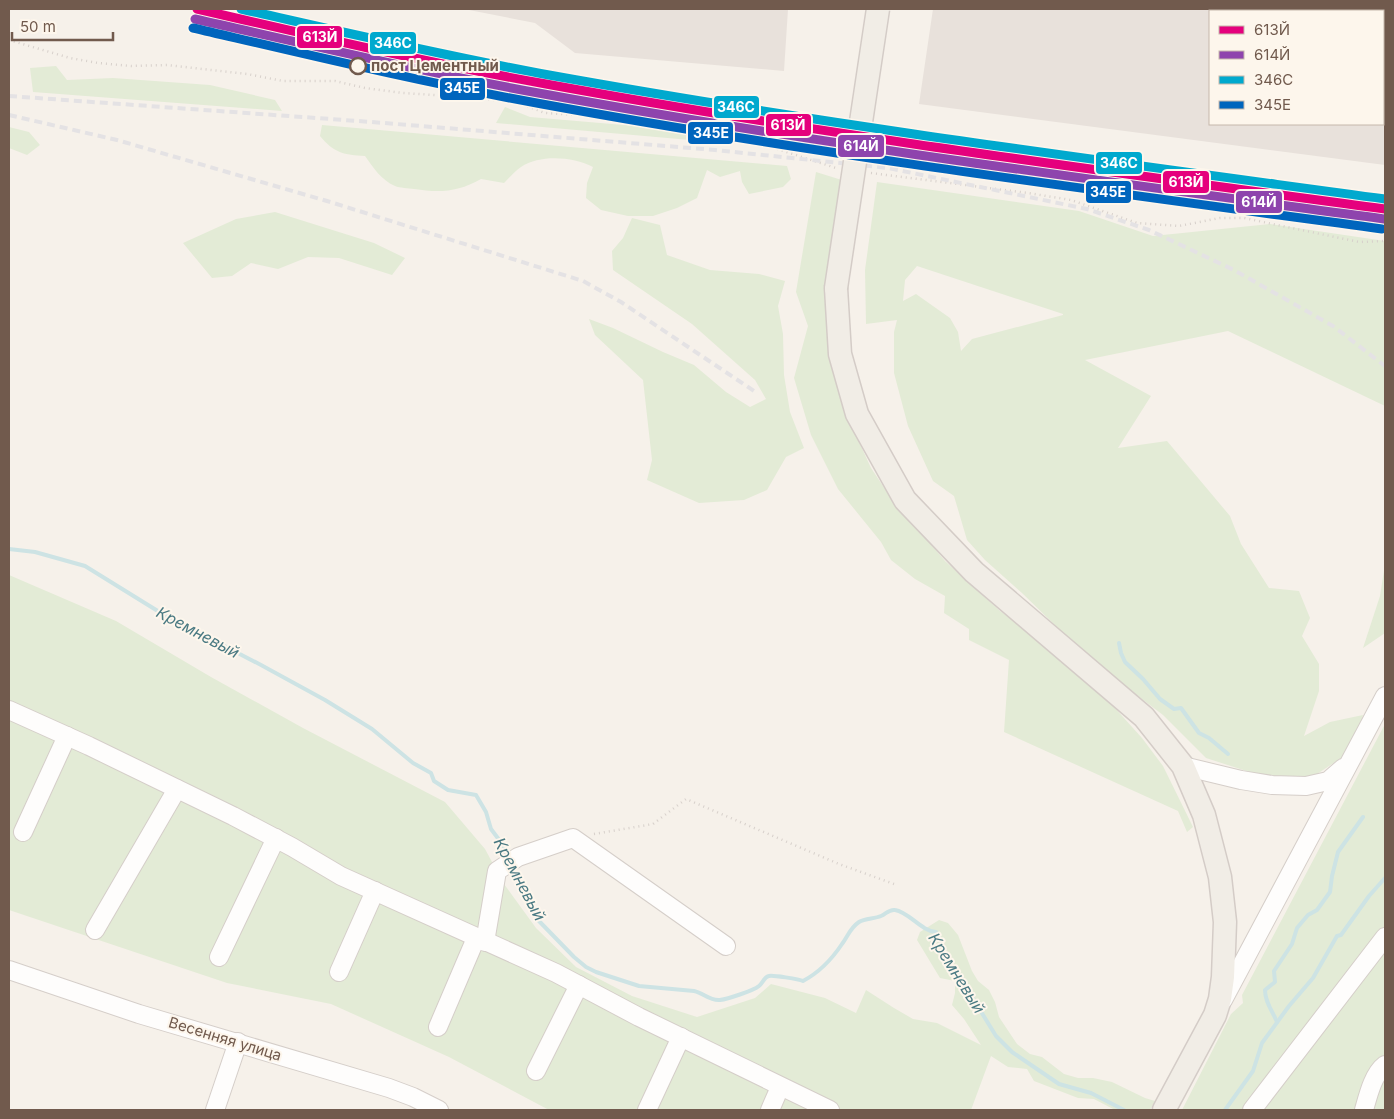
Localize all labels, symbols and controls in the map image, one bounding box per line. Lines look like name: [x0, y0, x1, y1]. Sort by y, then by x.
scale bar: [12, 10, 114, 42]
legend: [1209, 10, 1384, 125]
text: 50 m: [20, 17, 56, 36]
text: 613Й: [1254, 20, 1290, 39]
line badge: 613Й: [296, 25, 343, 49]
text: 613Й: [303, 27, 337, 45]
line badge: 346С: [369, 31, 417, 55]
text: 346С: [374, 34, 412, 51]
text: 614Й: [1254, 45, 1290, 64]
place label: пост Цементный: [371, 56, 499, 75]
marker: пост Цементный: [349, 57, 367, 75]
text: 346С: [1254, 70, 1293, 89]
line badge: 345Е: [439, 77, 486, 101]
text: 345Е: [444, 79, 480, 96]
line badge: 346С: [713, 95, 760, 119]
text: 345Е: [1254, 95, 1291, 114]
text: 346С: [717, 98, 755, 115]
line badge: 613Й: [765, 113, 812, 137]
text: 613Й: [771, 115, 805, 133]
line badge: 345Е: [687, 121, 734, 145]
text: 345Е: [693, 124, 729, 141]
line badge: 614Й: [837, 134, 885, 158]
text: 614Й: [843, 136, 879, 154]
line badge: 346С: [1095, 151, 1143, 175]
text: 346С: [1100, 154, 1138, 171]
line badge: 613Й: [1162, 170, 1210, 194]
text: 613Й: [1169, 172, 1203, 190]
line badge: 345Е: [1085, 180, 1132, 204]
text: 345Е: [1090, 183, 1126, 200]
line badge: 614Й: [1235, 190, 1283, 214]
text: 614Й: [1241, 192, 1277, 210]
water label: Кремневый: [153, 602, 243, 662]
water label: Кремневый: [490, 834, 550, 924]
water label: Кремневый: [924, 929, 990, 1017]
street label: Весенняя улица: [166, 1012, 284, 1065]

